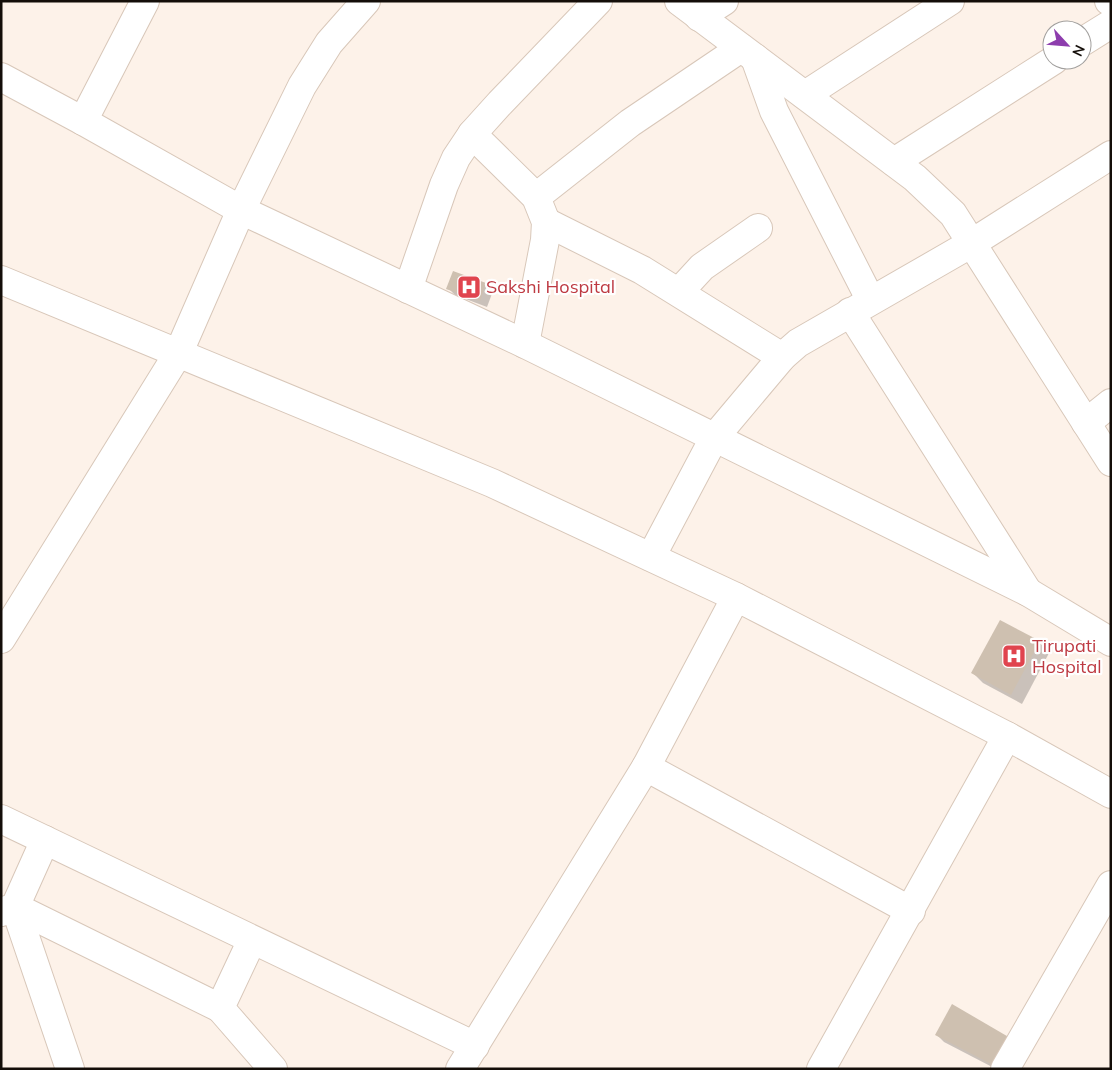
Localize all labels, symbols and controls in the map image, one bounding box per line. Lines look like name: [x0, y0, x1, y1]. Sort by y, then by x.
north arrow: [1042, 20, 1092, 70]
text: N: [1068, 42, 1089, 59]
hospital icon: Sakshi Hospital: [456, 274, 482, 300]
place label: Sakshi Hospital: [486, 275, 615, 298]
place label: Tirupati Hospital: [1032, 634, 1101, 678]
hospital icon: Tirupati Hospital: [1001, 643, 1027, 669]

